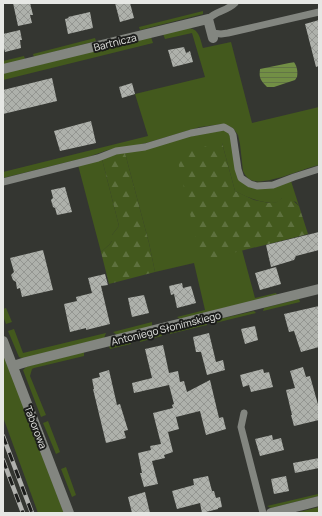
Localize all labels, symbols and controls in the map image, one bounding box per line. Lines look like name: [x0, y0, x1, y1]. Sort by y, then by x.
street label: Bartnicza: [92, 30, 138, 54]
street label: Antoniego Słonimskiego: [110, 308, 222, 348]
street label: Taborowa: [21, 404, 51, 450]

